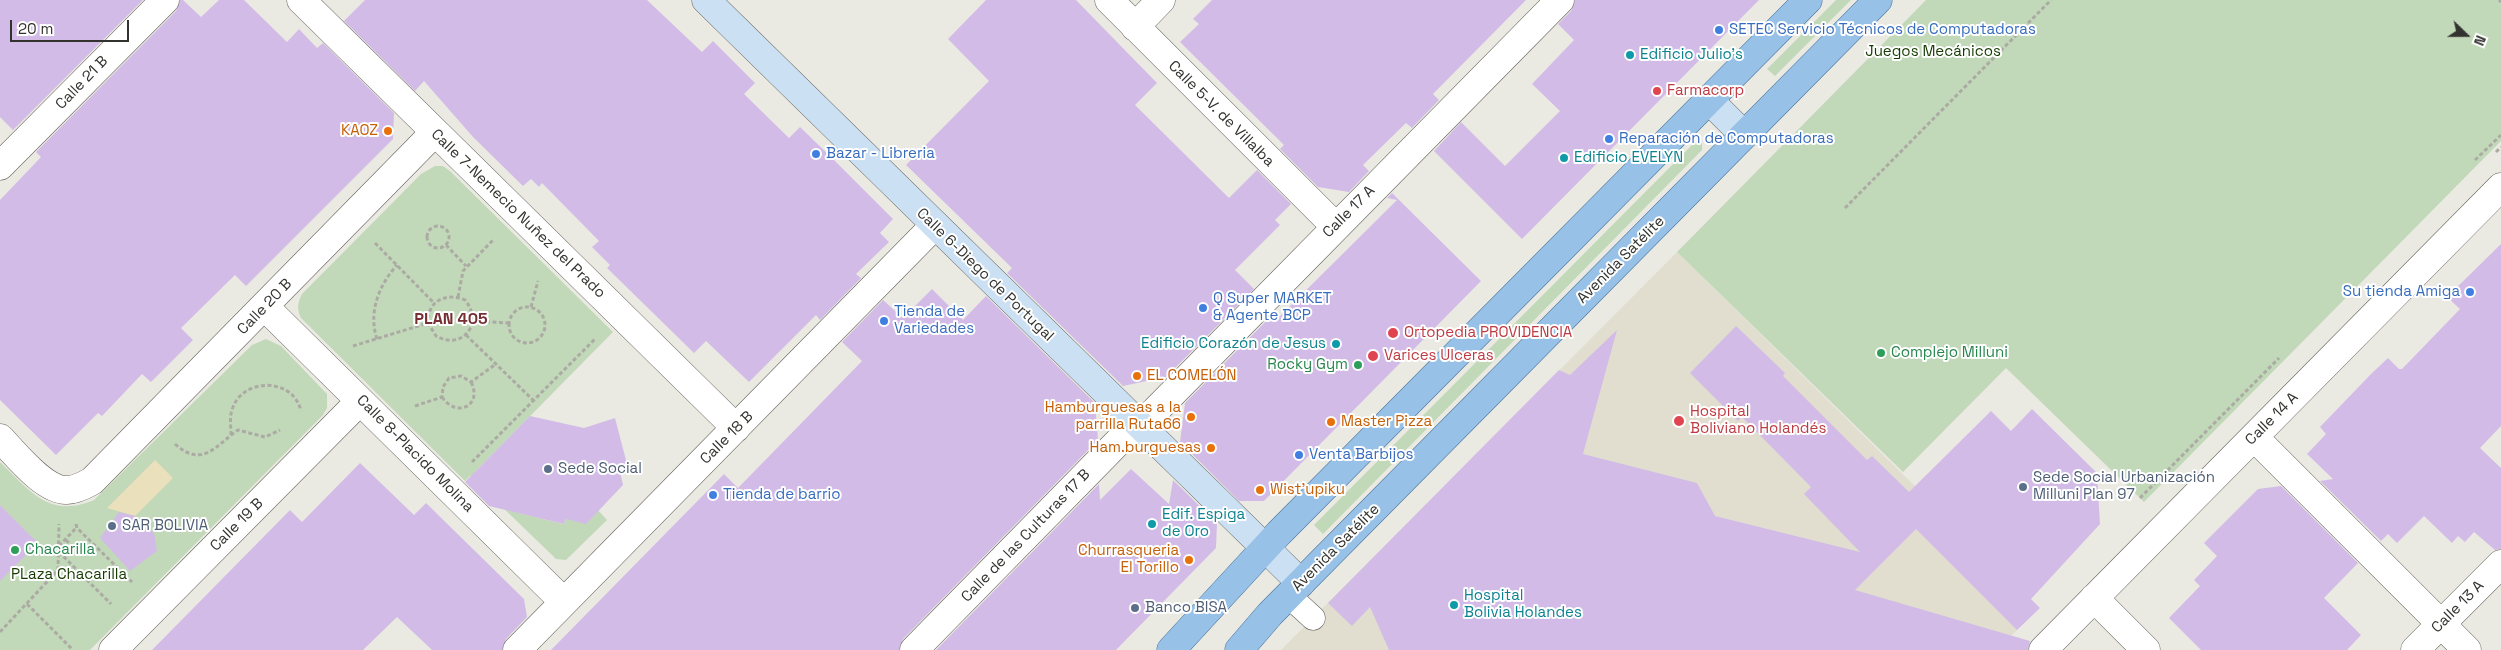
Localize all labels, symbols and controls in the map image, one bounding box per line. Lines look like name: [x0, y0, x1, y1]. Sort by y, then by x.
scale bar: [12, 10, 131, 42]
north arrow: [2441, 10, 2491, 60]
text: 20 m: [18, 19, 53, 38]
place label: SETEC Servicio Técnicos de Computadoras: [1729, 21, 2036, 39]
marker: SETEC Servicio Técnicos de Computadoras: [1713, 24, 1725, 36]
text: N: [2470, 33, 2490, 48]
park label: Juegos Mecánicos: [1865, 43, 2001, 61]
place label: Edificio Julio's: [1640, 46, 1743, 64]
marker: Edificio Julio's: [1624, 49, 1636, 61]
street label: Calle 21 B: [52, 52, 112, 114]
street label: Calle 5-V. de Villalba: [1164, 57, 1278, 171]
place label: Farmacorp: [1667, 82, 1744, 100]
marker: Farmacorp: [1651, 85, 1663, 97]
place label: KAOZ: [341, 122, 378, 140]
marker: KAOZ: [382, 125, 394, 137]
street label: Calle 7-Nemecio Nuñez del Prado: [427, 126, 609, 302]
place label: Reparación de Computadoras: [1619, 130, 1834, 148]
marker: Reparación de Computadoras: [1603, 133, 1615, 145]
place label: Bazar - Libreria: [826, 145, 935, 163]
marker: Bazar - Libreria: [810, 148, 822, 160]
place label: Edificio EVELYN: [1574, 149, 1683, 167]
marker: Edificio EVELYN: [1558, 152, 1570, 164]
street label: Calle 17 A: [1319, 182, 1379, 242]
street label: Calle 6-Diego de Portugal: [913, 205, 1057, 345]
street label: Avenida Satélite: [1573, 212, 1669, 308]
street label: Calle 20 B: [234, 275, 296, 339]
place label: Su tienda Amiga: [2343, 283, 2460, 301]
marker: Su tienda Amiga: [2464, 286, 2476, 298]
place label: Q Super MARKET & Agente BCP: [1213, 290, 1332, 325]
marker: Q Super MARKET & Agente BCP: [1197, 302, 1209, 314]
place label: Tienda de Variedades: [894, 303, 974, 338]
district label: PLAN 405: [414, 310, 488, 330]
marker: Tienda de Variedades: [878, 315, 890, 327]
place label: Ortopedia PROVIDENCIA: [1404, 324, 1572, 342]
marker: Ortopedia PROVIDENCIA: [1386, 326, 1400, 340]
place label: Edificio Corazón de Jesus: [1141, 335, 1326, 353]
marker: Edificio Corazón de Jesus: [1330, 338, 1342, 350]
place label: Complejo Milluni: [1891, 344, 2008, 362]
place label: Varices Ulceras: [1384, 347, 1494, 365]
marker: Complejo Milluni: [1875, 347, 1887, 359]
marker: Varices Ulceras: [1366, 349, 1380, 363]
place label: Rocky Gym: [1267, 356, 1348, 374]
marker: Rocky Gym: [1352, 359, 1364, 371]
place label: EL COMELÓN: [1147, 367, 1236, 385]
marker: EL COMELÓN: [1131, 370, 1143, 382]
street label: Calle 14 A: [2242, 389, 2302, 449]
street label: Calle 8-Placido Molina: [353, 392, 477, 516]
place label: Hamburguesas a la parrilla Ruta66: [1045, 399, 1181, 434]
place label: Hospital Boliviano Holandés: [1690, 403, 1826, 438]
street label: Calle 18 B: [697, 408, 757, 468]
marker: Hamburguesas a la parrilla Ruta66: [1185, 411, 1197, 423]
place label: Master Pizza: [1341, 413, 1432, 431]
marker: Hospital Boliviano Holandés: [1672, 414, 1686, 428]
marker: Master Pizza: [1325, 416, 1337, 428]
place label: Ham.burguesas: [1090, 439, 1201, 457]
marker: Ham.burguesas: [1205, 442, 1217, 454]
place label: Venta Barbijos: [1309, 446, 1413, 464]
marker: Venta Barbijos: [1293, 449, 1305, 461]
place label: Sede Social: [558, 460, 642, 478]
marker: Sede Social: [542, 463, 554, 475]
street label: Calle de las Culturas 17 B: [958, 466, 1094, 606]
place label: Sede Social Urbanización Milluni Plan 97: [2033, 469, 2215, 504]
place label: Wist'upiku: [1270, 481, 1345, 499]
marker: Sede Social Urbanización Milluni Plan 97: [2017, 481, 2029, 493]
marker: Wist'upiku: [1254, 484, 1266, 496]
place label: Tienda de barrio: [723, 486, 841, 504]
marker: Tienda de barrio: [707, 489, 719, 501]
street label: Calle 19 B: [207, 495, 267, 555]
street label: Avenida Satélite: [1288, 500, 1384, 596]
place label: Edif. Espiga de Oro: [1162, 506, 1245, 541]
place label: SAR BOLIVIA: [122, 517, 208, 535]
marker: Edif. Espiga de Oro: [1146, 518, 1158, 530]
marker: SAR BOLIVIA: [106, 520, 118, 532]
place label: Chacarilla: [25, 541, 95, 559]
place label: Churrasqueria El Torillo: [1078, 542, 1179, 577]
marker: Chacarilla: [9, 544, 21, 556]
marker: Churrasqueria El Torillo: [1183, 554, 1195, 566]
park label: PLaza Chacarilla: [11, 566, 127, 584]
street label: Calle 13 A: [2428, 577, 2488, 637]
place label: Hospital Bolivia Holandes: [1464, 587, 1582, 622]
place label: Banco BISA: [1145, 599, 1227, 617]
marker: Hospital Bolivia Holandes: [1448, 599, 1460, 611]
marker: Banco BISA: [1129, 602, 1141, 614]

